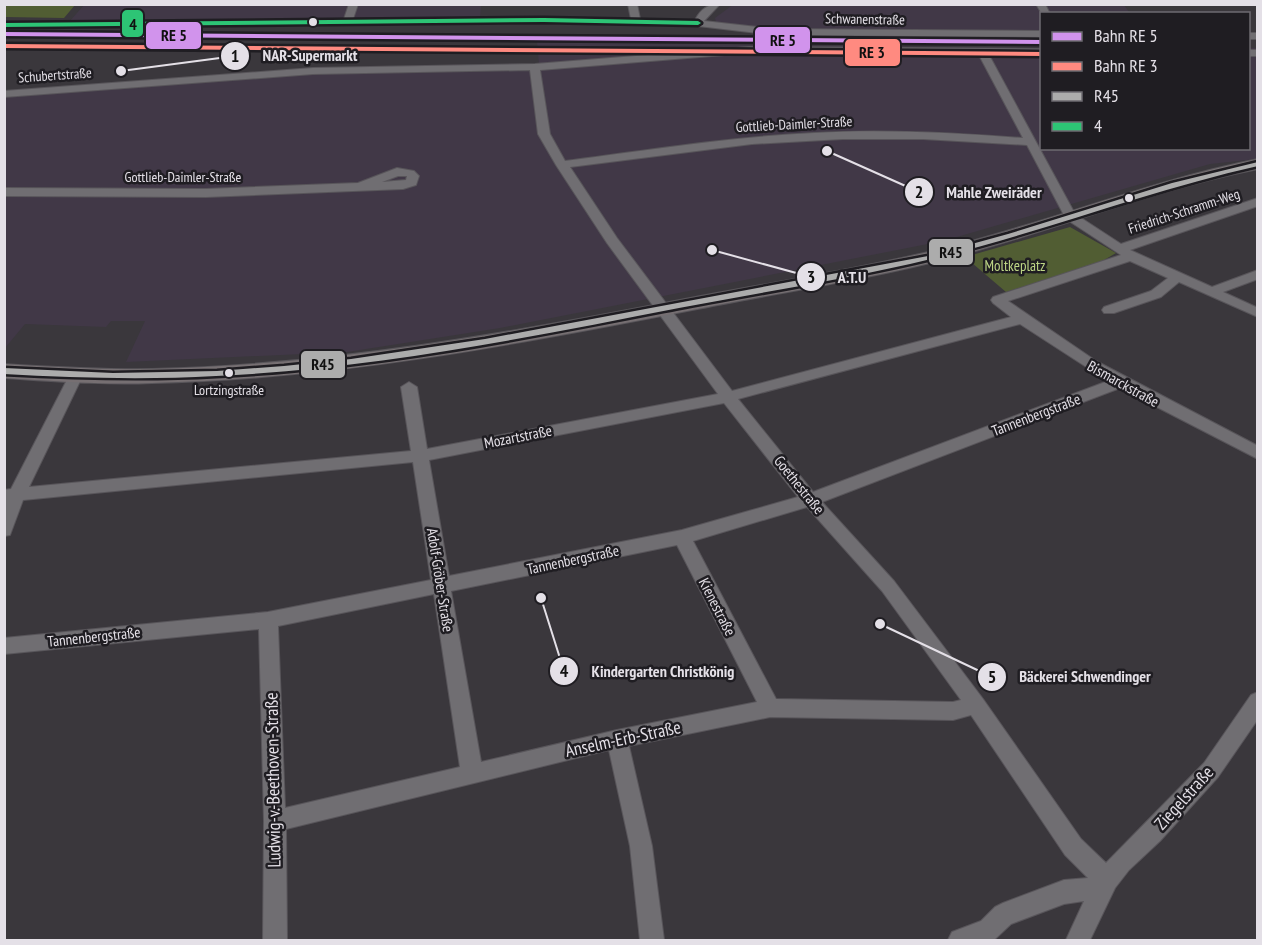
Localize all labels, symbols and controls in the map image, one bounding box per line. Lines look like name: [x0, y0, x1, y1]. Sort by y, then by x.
line badge: 4: [121, 9, 144, 38]
street label: Schwanenstraße: [825, 9, 905, 29]
legend: [1040, 12, 1250, 150]
text: 4: [129, 14, 137, 34]
unlabelled marker: [307, 16, 319, 28]
line badge: RE 5: [145, 21, 202, 50]
text: Bahn RE 5: [1094, 24, 1158, 47]
text: RE 5: [161, 25, 187, 45]
line badge: RE 5: [754, 26, 811, 54]
text: RE 5: [770, 30, 796, 50]
line badge: RE 3: [844, 38, 901, 67]
callout: NAR-Supermarkt: [220, 39, 369, 73]
text: RE 3: [859, 42, 885, 62]
text: 1: [231, 44, 239, 67]
text: NAR-Supermarkt: [263, 45, 358, 65]
text: Bahn RE 3: [1094, 54, 1158, 77]
street label: Schubertstraße: [18, 63, 93, 87]
text: R45: [1094, 84, 1119, 107]
street label: Gottlieb-Daimler-Straße: [735, 112, 853, 136]
text: 4: [1094, 114, 1102, 137]
street label: Gottlieb-Daimler-Straße: [125, 168, 242, 186]
callout: Mahle Zweiräder: [904, 175, 1053, 209]
text: 2: [915, 180, 923, 203]
text: Mahle Zweiräder: [946, 182, 1042, 202]
street label: Friedrich-Schramm-Weg: [1126, 185, 1242, 237]
unlabelled marker: [1123, 192, 1135, 204]
line badge: R45: [928, 238, 974, 266]
text: R45: [939, 242, 963, 262]
park label: Moltkeplatz: [984, 256, 1046, 275]
callout: A.T.U: [796, 260, 879, 294]
text: 3: [807, 265, 815, 288]
text: A.T.U: [837, 267, 866, 287]
line badge: R45: [300, 350, 346, 379]
text: R45: [311, 354, 335, 374]
street label: Bismarckstraße: [1084, 356, 1163, 411]
marker: Lortzingstraße: [223, 367, 235, 379]
place label: Lortzingstraße: [194, 381, 264, 399]
street label: Tannenbergstraße: [989, 389, 1083, 440]
street label: Mozartstraße: [482, 421, 553, 452]
street label: Goethestraße: [770, 452, 829, 518]
street label: Adolf-Gröber-Straße: [423, 527, 458, 633]
street label: Tannenbergstraße: [525, 540, 621, 579]
street label: Kienestraße: [695, 575, 740, 639]
street label: Tannenbergstraße: [46, 622, 141, 651]
callout: Kindergarten Christkönig: [549, 654, 746, 688]
text: 4: [560, 659, 569, 682]
callout: Bäckerei Schwendinger: [977, 660, 1163, 694]
text: Kindergarten Christkönig: [592, 661, 734, 681]
text: 5: [988, 665, 996, 688]
text: Bäckerei Schwendinger: [1019, 666, 1151, 686]
street label: Ludwig-v.-Beethoven-Straße: [259, 692, 286, 868]
street label: Anselm-Erb-Straße: [563, 715, 683, 762]
street label: Ziegelstraße: [1149, 761, 1218, 834]

